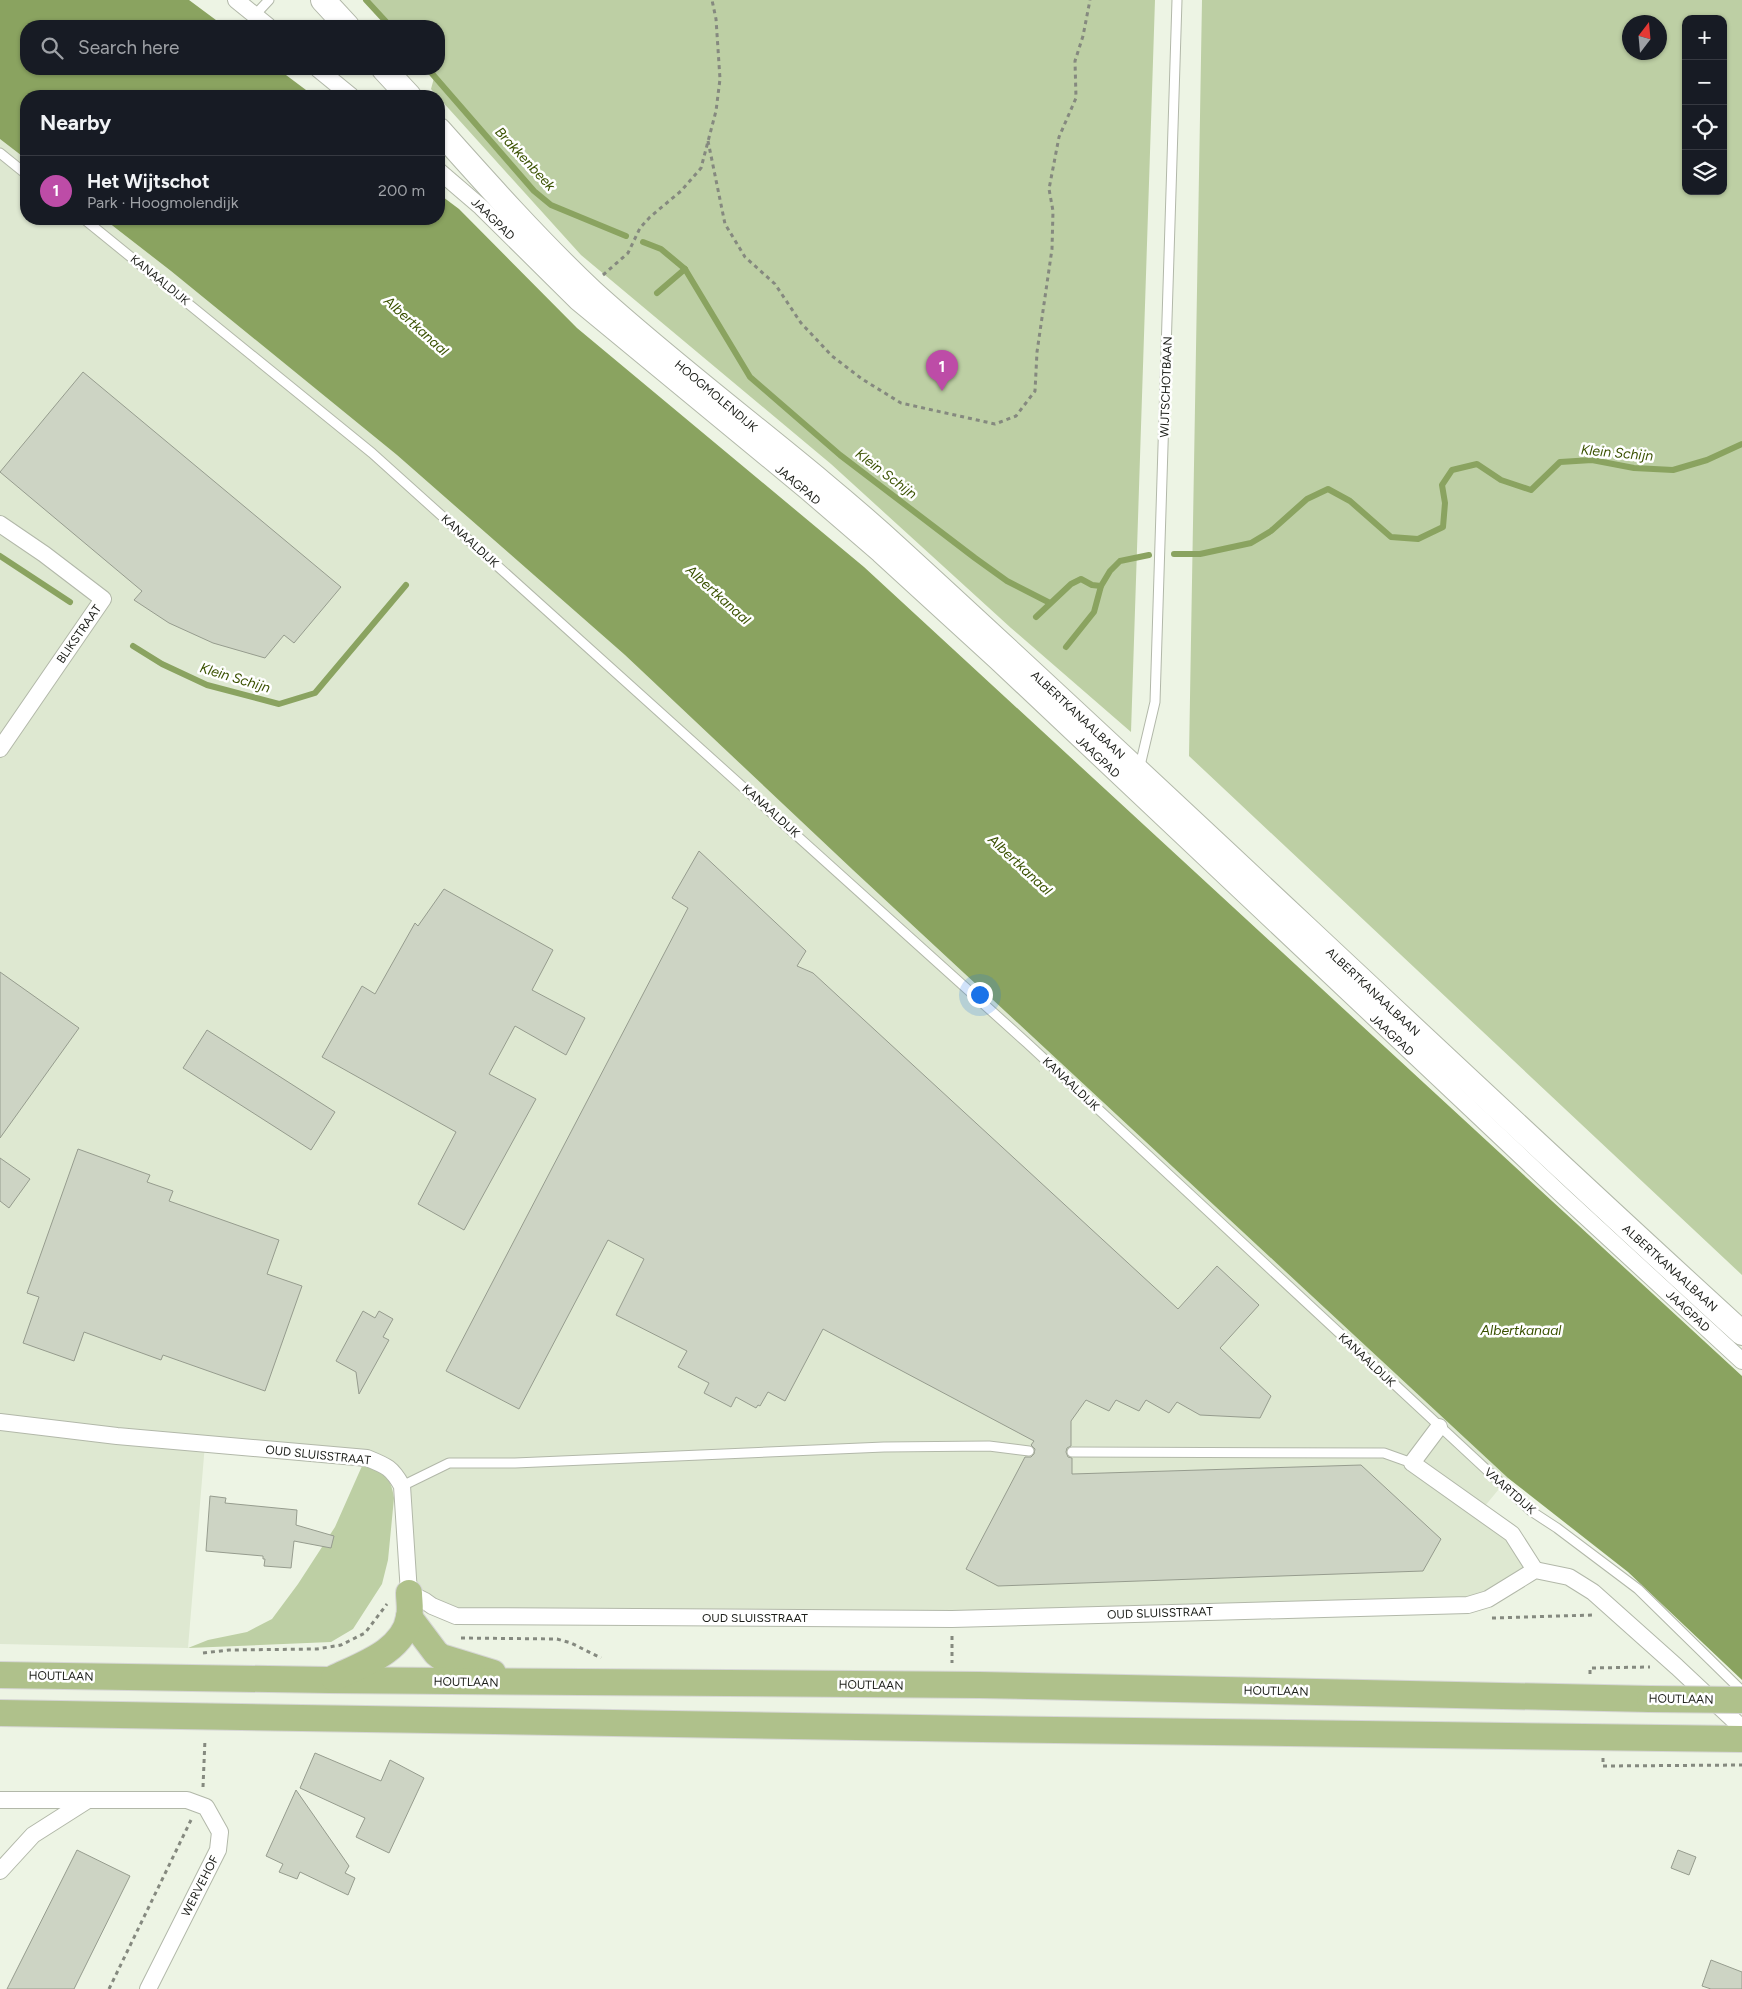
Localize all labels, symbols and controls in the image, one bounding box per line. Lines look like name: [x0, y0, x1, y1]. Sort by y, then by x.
north arrow: [1622, 15, 1667, 60]
map controls: [1682, 15, 1727, 195]
button: +: [1682, 15, 1727, 60]
search box: [20, 20, 445, 75]
icon: search: [38, 34, 66, 62]
text: Search here: [78, 36, 180, 59]
button: −: [1682, 60, 1727, 105]
button: locate: [1682, 105, 1727, 150]
text: Nearby: [40, 110, 111, 135]
water label: Brakkenbeek: [491, 124, 560, 195]
button: layers: [1682, 150, 1727, 195]
text: Het Wijtschot: [87, 170, 210, 193]
text: 1: [53, 181, 59, 200]
text: 200 m: [378, 181, 425, 200]
text: Park · Hoogmolendijk: [87, 193, 239, 212]
street label: JAAGPAD: [469, 195, 517, 243]
street label: KANAALDIJK: [128, 252, 193, 309]
water label: Albertkanaal: [379, 292, 452, 360]
street label: WIJTSCHOTBAAN: [1157, 336, 1175, 438]
pin: 1: [926, 350, 958, 391]
street label: HOOGMOLENDIJK: [672, 357, 761, 435]
water label: Klein Schijn: [1580, 441, 1654, 465]
water label: Klein Schijn: [852, 445, 920, 503]
street label: JAAGPAD: [773, 462, 823, 508]
street label: KANAALDIJK: [438, 512, 502, 571]
water label: Albertkanaal: [681, 561, 754, 629]
street label: BLIKSTRAAT: [54, 602, 105, 666]
water label: Klein Schijn: [198, 659, 272, 697]
street label: ALBERTKANAALBAAN: [1028, 668, 1128, 762]
street label: JAAGPAD: [1073, 733, 1123, 781]
street label: KANAALDIJK: [739, 782, 803, 841]
water label: Albertkanaal: [984, 831, 1056, 899]
street label: ALBERTKANAALBAAN: [1323, 945, 1423, 1039]
your location: [967, 982, 993, 1008]
street label: JAAGPAD: [1367, 1011, 1417, 1059]
street label: KANAALDIJK: [1040, 1054, 1103, 1114]
street label: ALBERTKANAALBAAN: [1620, 1222, 1720, 1314]
street label: JAAGPAD: [1663, 1287, 1713, 1335]
water label: Albertkanaal: [1480, 1322, 1562, 1339]
street label: KANAALDIJK: [1336, 1330, 1399, 1390]
street label: OUD SLUISSTRAAT: [265, 1442, 372, 1468]
street label: VAARTDIJK: [1482, 1465, 1539, 1517]
street label: OUD SLUISSTRAAT: [1107, 1604, 1214, 1622]
street label: OUD SLUISSTRAAT: [702, 1611, 808, 1625]
street label: HOUTLAAN: [28, 1668, 94, 1684]
street label: HOUTLAAN: [433, 1674, 499, 1690]
street label: HOUTLAAN: [838, 1677, 904, 1693]
street label: HOUTLAAN: [1243, 1683, 1309, 1699]
street label: HOUTLAAN: [1648, 1691, 1714, 1707]
street label: WERVEHOF: [179, 1853, 222, 1919]

